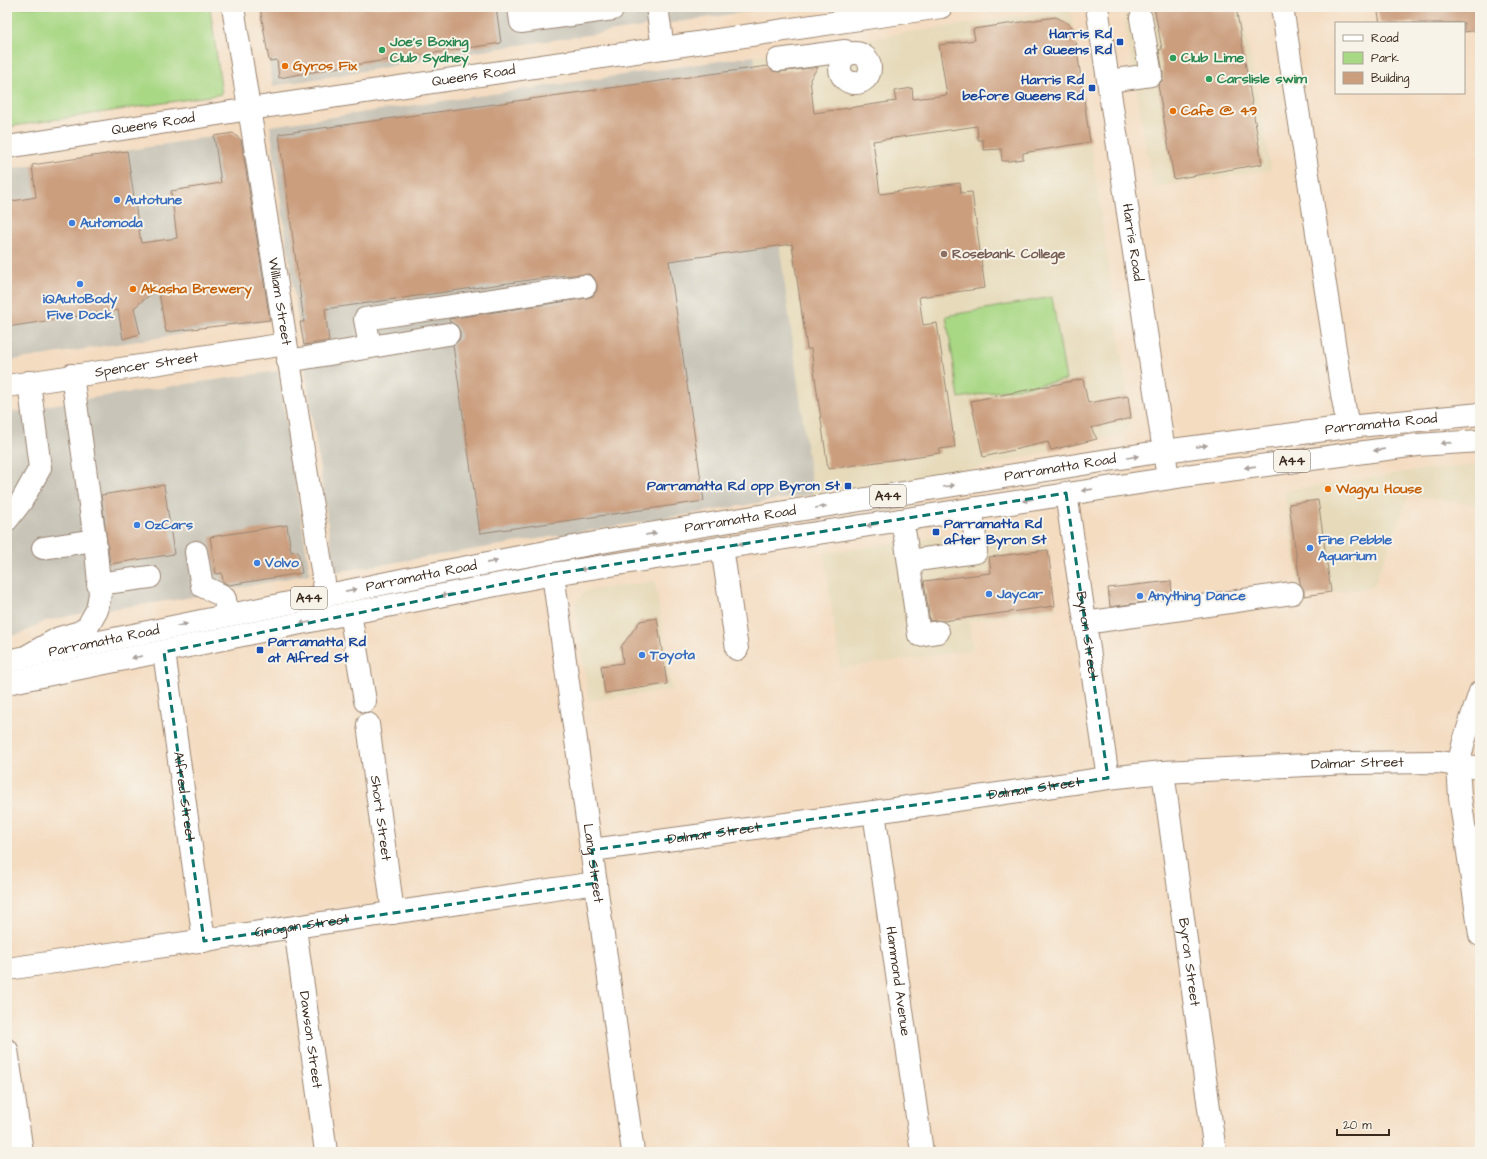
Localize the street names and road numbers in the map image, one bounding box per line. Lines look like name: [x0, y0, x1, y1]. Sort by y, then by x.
street label: Queens Road: [431, 60, 517, 92]
street label: Queens Road: [110, 108, 196, 141]
street label: Harris Road: [1117, 202, 1148, 282]
street label: William Street: [263, 256, 296, 347]
street label: Spencer Street: [93, 347, 200, 383]
street label: Parramatta Road: [1324, 408, 1438, 440]
street label: Parramatta Road: [1003, 449, 1118, 487]
road number: A44: [1274, 450, 1310, 472]
road number: A44: [870, 485, 906, 507]
street label: Parramatta Road: [683, 500, 798, 538]
street label: Parramatta Road: [364, 555, 479, 597]
road number: A44: [291, 587, 327, 609]
street label: Byron Street: [1071, 590, 1103, 681]
street label: Parramatta Road: [47, 620, 161, 662]
street label: Alfred Street: [168, 750, 200, 843]
street label: Dalmar Street: [1311, 752, 1404, 775]
street label: Dalmar Street: [987, 772, 1083, 805]
street label: Short Street: [365, 774, 396, 862]
street label: Dalmar Street: [666, 817, 762, 850]
street label: Lang Street: [578, 822, 608, 905]
street label: Grogan Street: [253, 909, 351, 943]
street label: Byron Street: [1173, 917, 1205, 1008]
street label: Hammond Avenue: [880, 925, 916, 1038]
street label: Dawson Street: [294, 990, 327, 1090]

